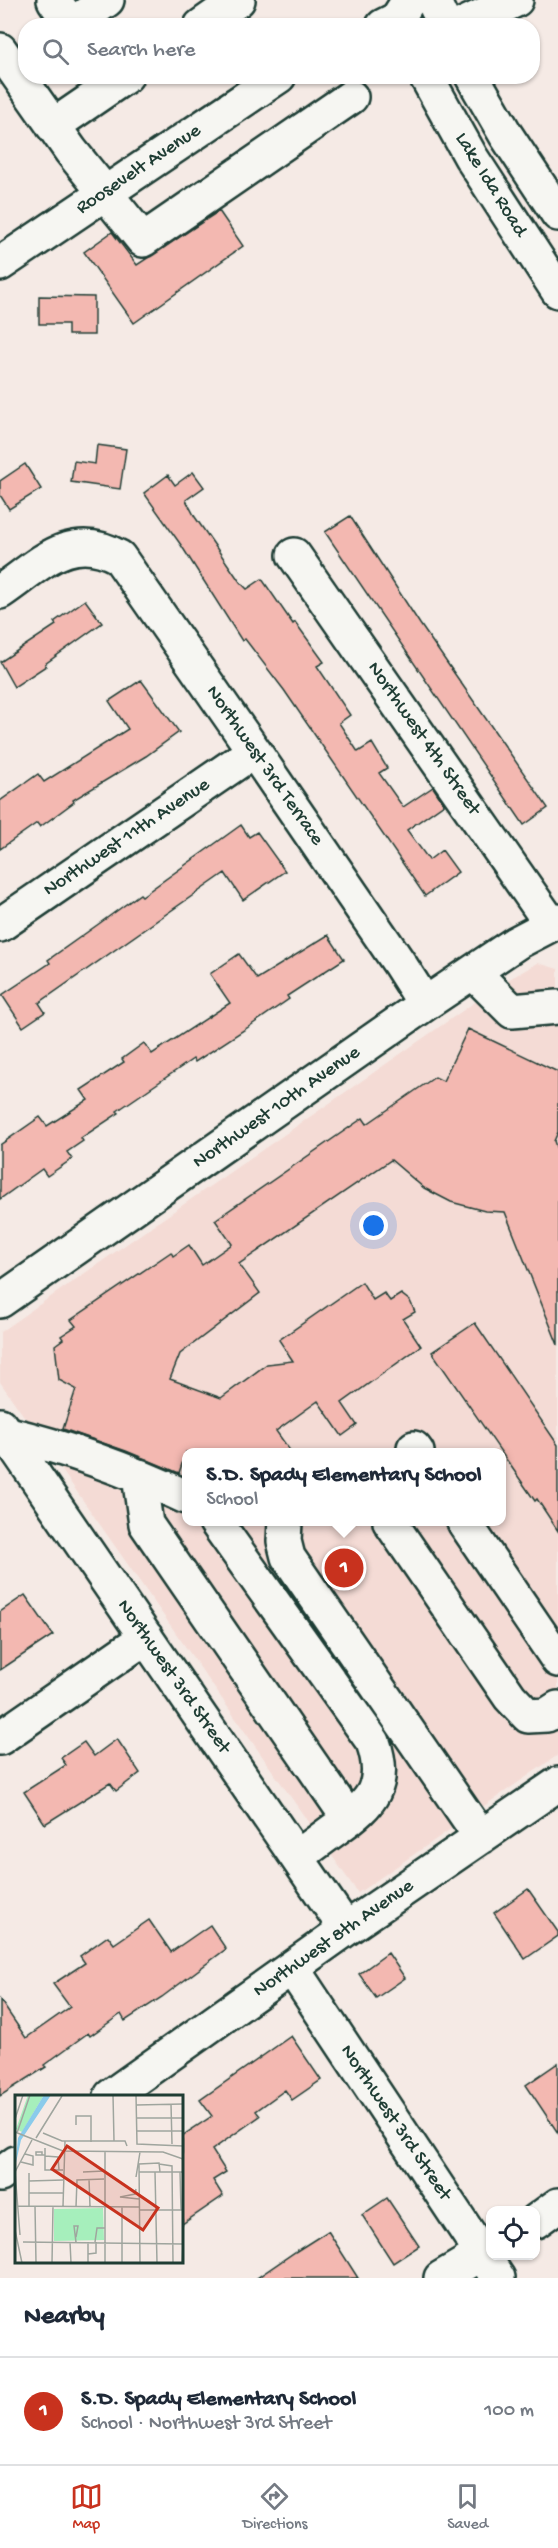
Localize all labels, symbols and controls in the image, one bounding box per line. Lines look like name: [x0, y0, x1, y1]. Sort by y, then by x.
search box: [18, 18, 540, 84]
icon: search: [39, 35, 72, 68]
text: Search here: [87, 38, 195, 64]
street label: Roosevelt Avenue: [72, 119, 206, 220]
street label: Lake Ida Road: [449, 129, 532, 243]
street label: Northwest 4th Street: [361, 658, 486, 822]
street label: Northwest 3rd Terrace: [200, 682, 328, 851]
street label: Northwest 11th Avenue: [40, 773, 215, 902]
street label: Northwest 10th Avenue: [189, 1041, 366, 1174]
your location: [359, 1211, 388, 1240]
popup: [182, 1448, 506, 1526]
text: S.D. Spady Elementary School: [206, 1463, 482, 1489]
text: School: [206, 1489, 258, 1512]
pin: 1: [324, 1546, 364, 1590]
street label: Northwest 3rd Street: [111, 1596, 236, 1760]
street label: Northwest 8th Avenue: [249, 1875, 419, 2003]
street label: Northwest 3rd Street: [334, 2041, 457, 2207]
inset map: [15, 2095, 183, 2263]
map controls: [486, 2206, 540, 2260]
button: locate: [486, 2206, 540, 2260]
text: Nearby: [24, 2302, 105, 2333]
text: S.D. Spady Elementary School: [81, 2387, 356, 2413]
text: 1: [39, 2400, 48, 2423]
text: 100 m: [484, 2400, 534, 2423]
text: School · Northwest 3rd Street: [81, 2413, 332, 2436]
tab: Map: [70, 2480, 103, 2535]
tab: Directions: [242, 2480, 308, 2535]
tab: Saved: [447, 2480, 488, 2535]

